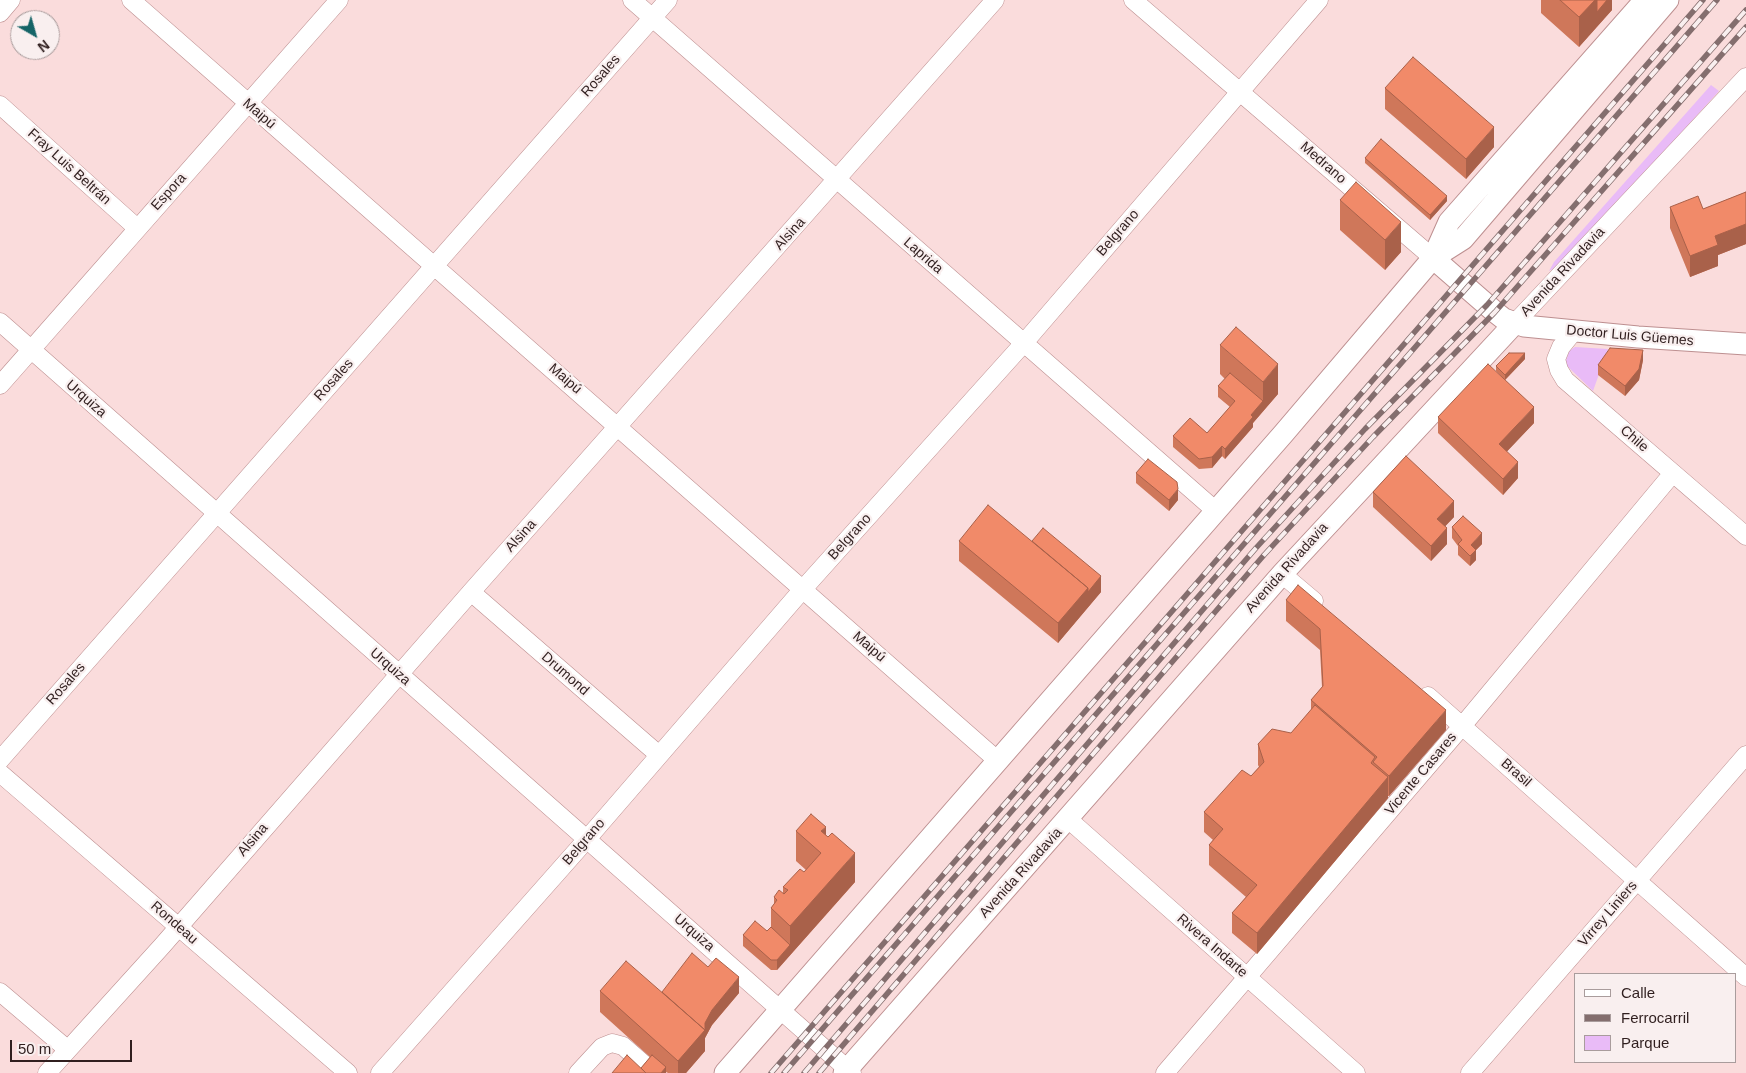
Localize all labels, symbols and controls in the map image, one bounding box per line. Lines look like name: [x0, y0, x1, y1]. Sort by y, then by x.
north arrow: [10, 10, 60, 60]
text: N: [35, 37, 53, 55]
street label: Rosales: [578, 51, 624, 101]
street label: Maipú: [239, 95, 279, 133]
street label: Fray Luis Beltrán: [24, 125, 114, 209]
street label: Medrano: [1297, 139, 1349, 187]
street label: Espora: [148, 170, 190, 214]
street label: Belgrano: [1093, 206, 1143, 260]
street label: Alsina: [771, 214, 809, 254]
street label: Avenida Rivadavia: [1517, 224, 1609, 320]
street label: Laprida: [900, 234, 946, 278]
street label: Doctor Luis Güemes: [1566, 322, 1694, 350]
street label: Rosales: [311, 356, 357, 404]
street label: Maipú: [545, 360, 585, 398]
street label: Urquiza: [62, 377, 110, 421]
street label: Chile: [1616, 422, 1652, 456]
street label: Belgrano: [825, 511, 875, 563]
street label: Alsina: [502, 516, 540, 556]
street label: Avenida Rivadavia: [1242, 519, 1332, 617]
street label: Maipú: [849, 628, 889, 666]
street label: Urquiza: [366, 645, 414, 689]
street label: Drumond: [538, 649, 592, 699]
street label: Rosales: [43, 659, 89, 709]
street label: Vicente Casares: [1382, 729, 1460, 819]
street label: Brasil: [1497, 755, 1535, 791]
street label: Belgrano: [559, 815, 609, 869]
street label: Alsina: [234, 820, 272, 860]
street label: Avenida Rivadavia: [976, 824, 1066, 922]
street label: Virrey Liniers: [1575, 878, 1641, 950]
street label: Rondeau: [147, 898, 201, 948]
street label: Urquiza: [670, 911, 718, 955]
street label: Rivera Indarte: [1173, 911, 1251, 981]
legend: [1574, 973, 1736, 1063]
text: Calle: [1621, 984, 1655, 1001]
text: Ferrocarril: [1621, 1009, 1689, 1026]
scale bar: [12, 1030, 135, 1062]
text: Parque: [1621, 1034, 1669, 1051]
text: 50 m: [18, 1040, 51, 1057]

